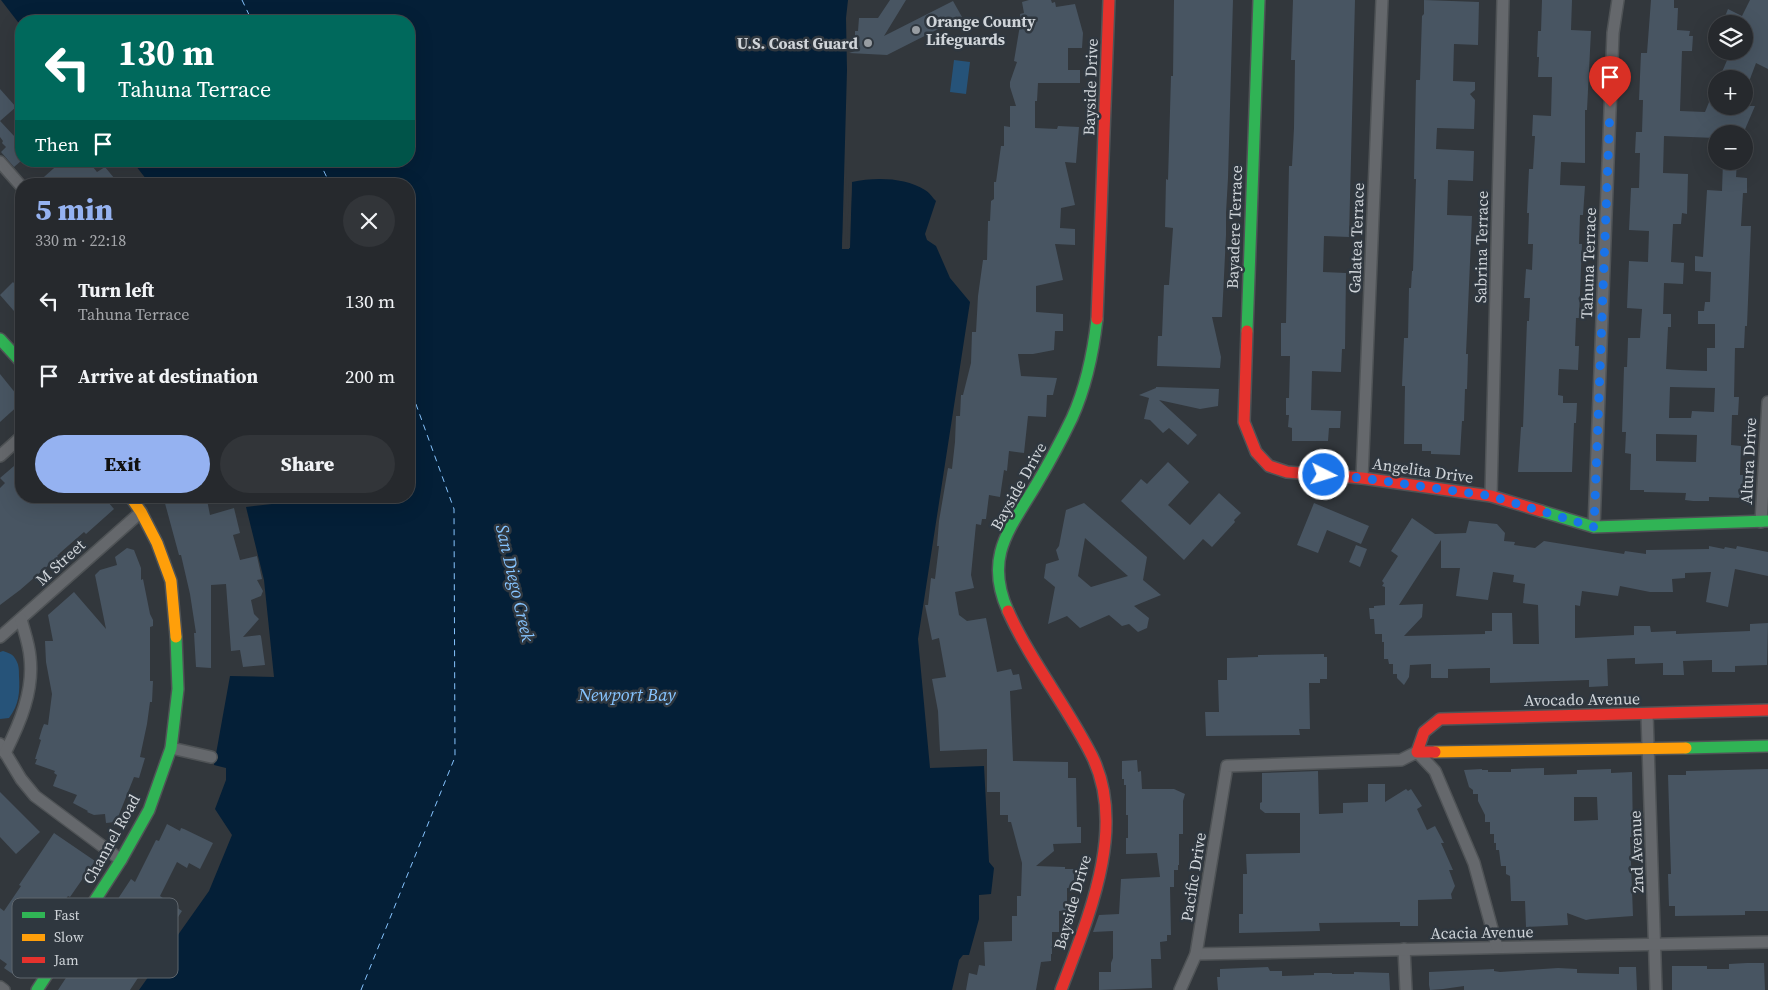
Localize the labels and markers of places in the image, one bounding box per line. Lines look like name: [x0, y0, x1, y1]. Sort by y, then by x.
place label: Orange County Lifeguards: [926, 10, 1036, 50]
marker: Orange County Lifeguards: [910, 24, 922, 36]
place label: U.S. Coast Guard: [737, 32, 858, 54]
marker: U.S. Coast Guard: [862, 37, 874, 49]
pin: [1589, 56, 1631, 107]

